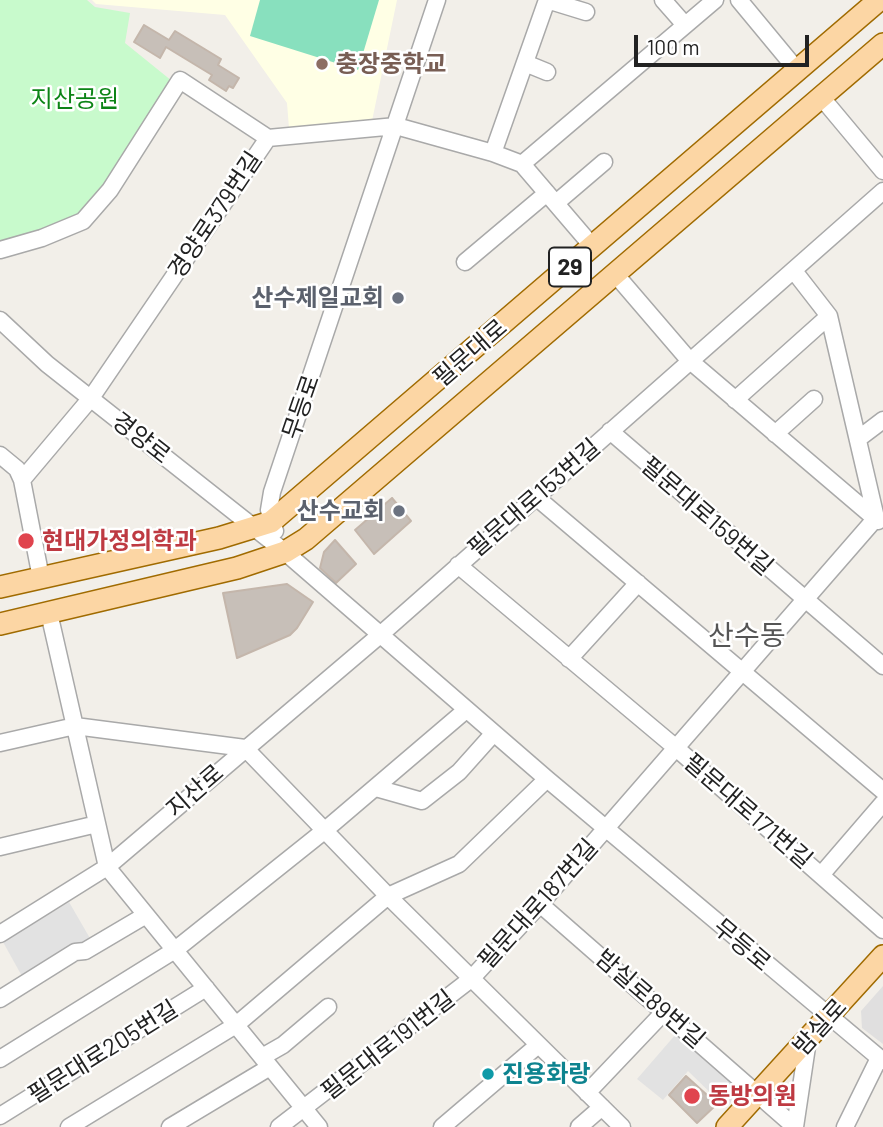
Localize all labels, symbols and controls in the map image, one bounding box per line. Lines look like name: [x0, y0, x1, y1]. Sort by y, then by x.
scale bar: [638, 21, 813, 65]
text: 100 m: [647, 34, 700, 59]
place label: 충장중학교: [336, 50, 446, 78]
marker: 충장중학교: [314, 56, 330, 72]
park label: 지산공원: [31, 85, 119, 113]
street label: 경양로379번길: [162, 146, 268, 284]
road number: 29: [549, 248, 591, 286]
place label: 산수제일교회: [252, 284, 384, 312]
marker: 산수제일교회: [390, 290, 406, 306]
street label: 필문대로: [427, 313, 513, 393]
street label: 무등로: [277, 371, 325, 443]
street label: 경양로: [106, 406, 176, 470]
street label: 필문대로153번길: [462, 433, 606, 563]
street label: 필문대로159번길: [635, 451, 779, 581]
place label: 산수교회: [297, 497, 385, 525]
marker: 산수교회: [391, 503, 407, 519]
place label: 현대가정의학과: [42, 527, 197, 555]
marker: 현대가정의학과: [16, 531, 36, 551]
district label: 산수동: [708, 619, 786, 653]
street label: 필문대로171번길: [678, 747, 818, 875]
street label: 지산로: [161, 758, 229, 824]
street label: 필문대로187번길: [472, 833, 604, 975]
street label: 무등로: [707, 913, 777, 977]
street label: 밤실로89번길: [589, 944, 711, 1054]
street label: 필문대로191번길: [316, 984, 460, 1106]
street label: 밤실로: [787, 993, 853, 1061]
street label: 필문대로205번길: [23, 994, 183, 1110]
place label: 진용화랑: [502, 1060, 590, 1088]
marker: 진용화랑: [480, 1066, 496, 1082]
place label: 동방의원: [708, 1082, 796, 1110]
marker: 동방의원: [682, 1086, 702, 1106]

